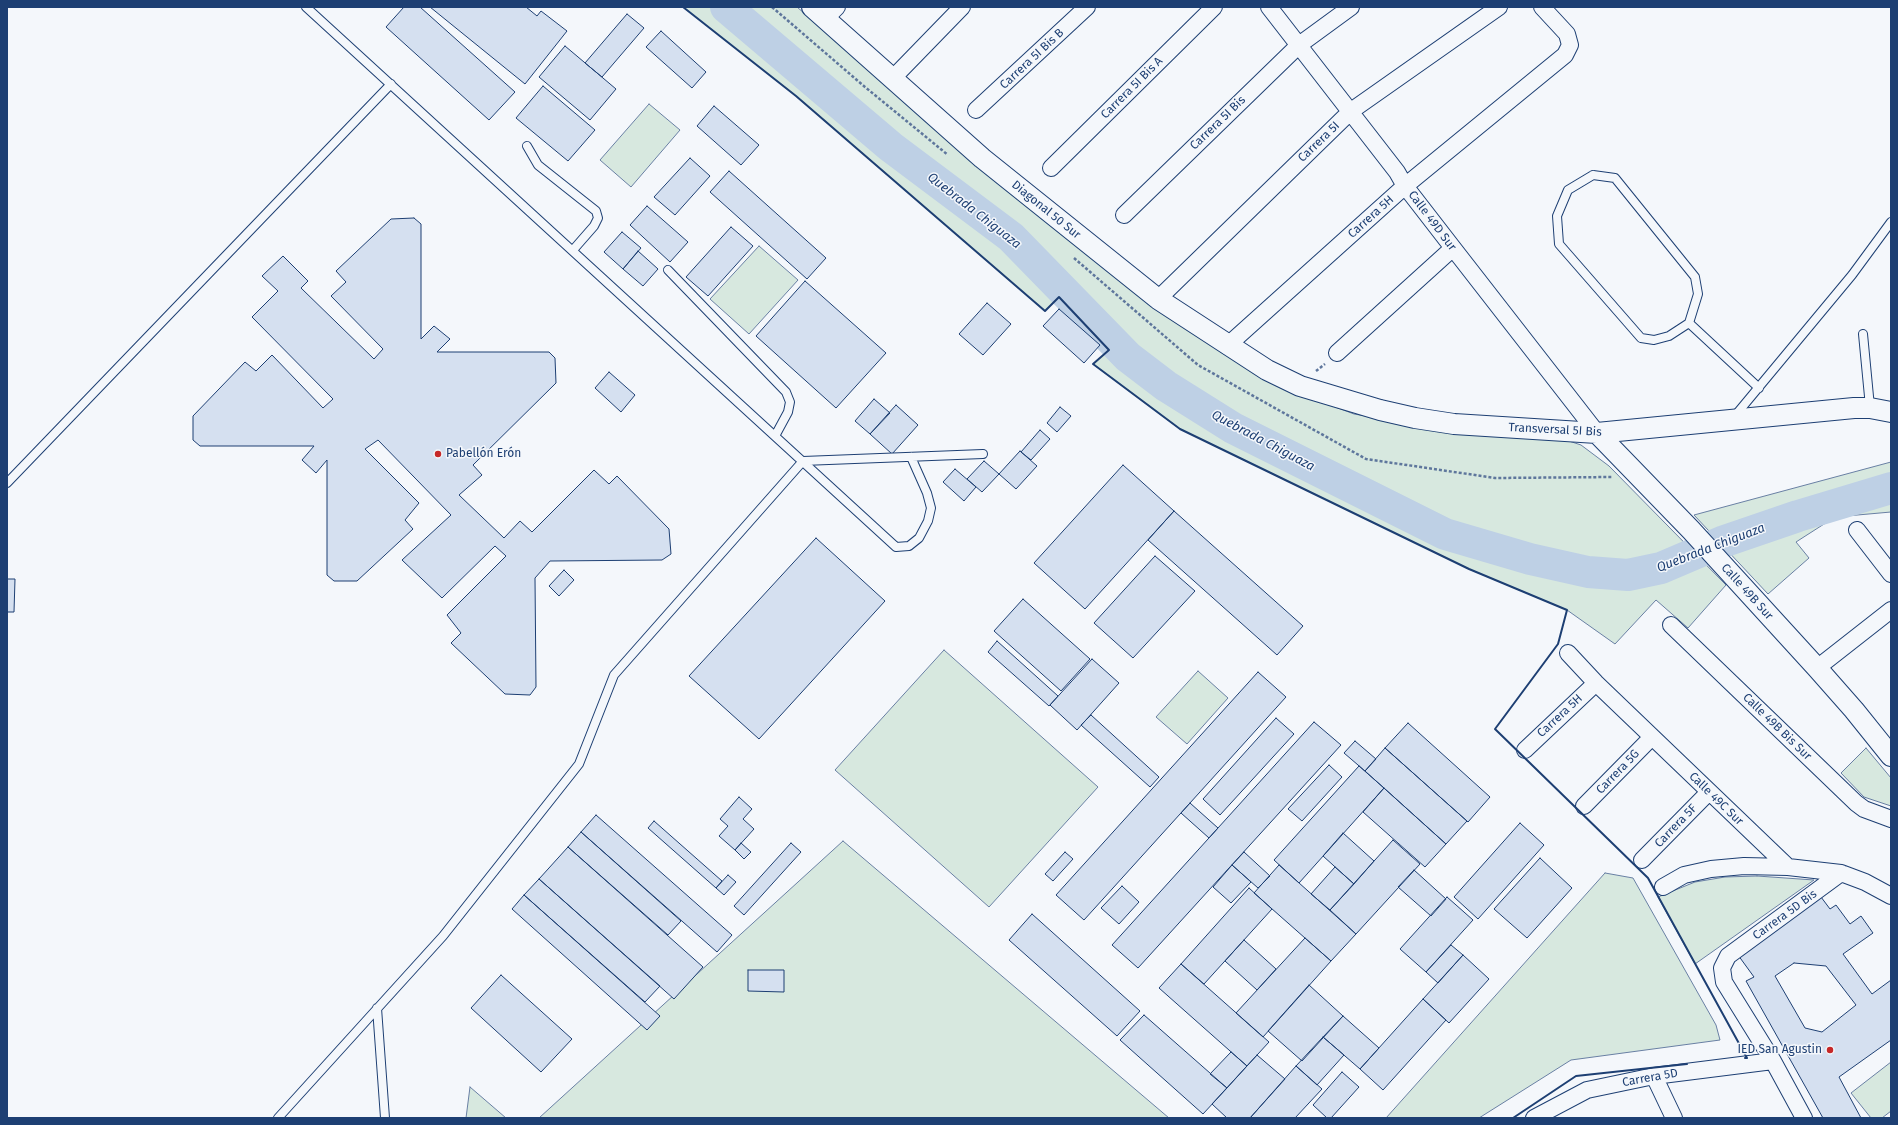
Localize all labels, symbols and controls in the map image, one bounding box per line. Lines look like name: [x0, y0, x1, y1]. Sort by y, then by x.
street label: Carrera 5I Bis B: [997, 26, 1067, 92]
street label: Carrera 5I Bis A: [1098, 54, 1166, 122]
street label: Carrera 5I Bis: [1187, 93, 1249, 153]
street label: Carrera 5I: [1295, 119, 1343, 165]
water label: Quebrada Chiguaza: [924, 170, 1024, 252]
street label: Diagonal 50 Sur: [1009, 178, 1083, 242]
street label: Calle 49D Sur: [1405, 188, 1459, 254]
street label: Carrera 5H: [1345, 193, 1397, 241]
water label: Quebrada Chiguaza: [1209, 407, 1317, 475]
street label: Transversal 5I Bis: [1508, 420, 1602, 440]
place label: Pabellón Erón: [446, 447, 521, 461]
marker: Pabellón Erón: [433, 449, 443, 459]
water label: Quebrada Chiguaza: [1655, 520, 1767, 576]
street label: Calle 49B Sur: [1718, 561, 1776, 623]
street label: Calle 49B Bis Sur: [1740, 690, 1814, 764]
street label: Carrera 5H: [1534, 691, 1586, 741]
street label: Carrera 5G: [1593, 747, 1643, 797]
street label: Calle 49C Sur: [1686, 769, 1746, 829]
street label: Carrera 5F: [1652, 801, 1700, 851]
street label: Carrera 5D Bis: [1750, 887, 1820, 943]
place label: IED San Agustin: [1738, 1043, 1822, 1057]
marker: IED San Agustin: [1825, 1045, 1835, 1055]
street label: Carrera 5D: [1621, 1066, 1679, 1090]

